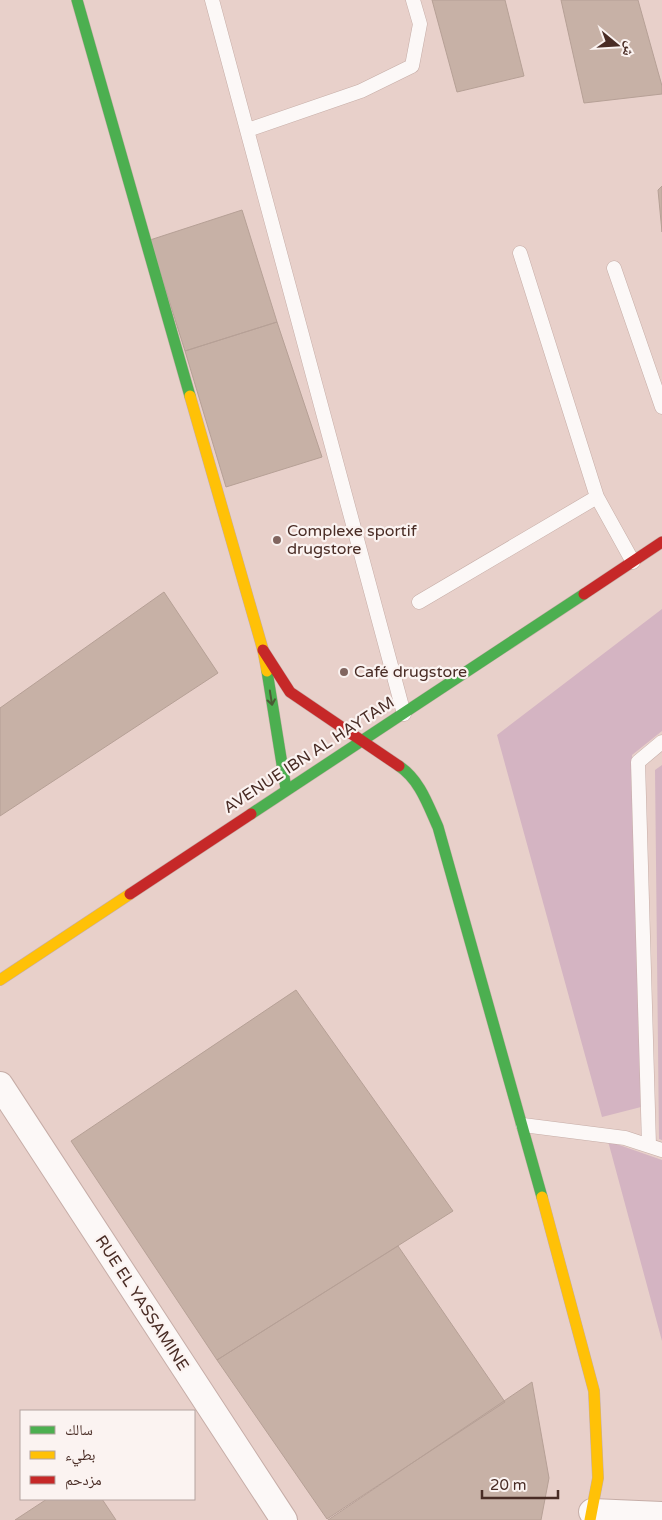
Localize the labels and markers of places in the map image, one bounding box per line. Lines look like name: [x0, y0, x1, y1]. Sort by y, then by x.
place label: Complexe sportif drugstore: [287, 521, 418, 559]
marker: Complexe sportif drugstore: [271, 534, 283, 546]
place label: Café drugstore: [354, 662, 467, 682]
marker: Café drugstore: [338, 666, 350, 678]

